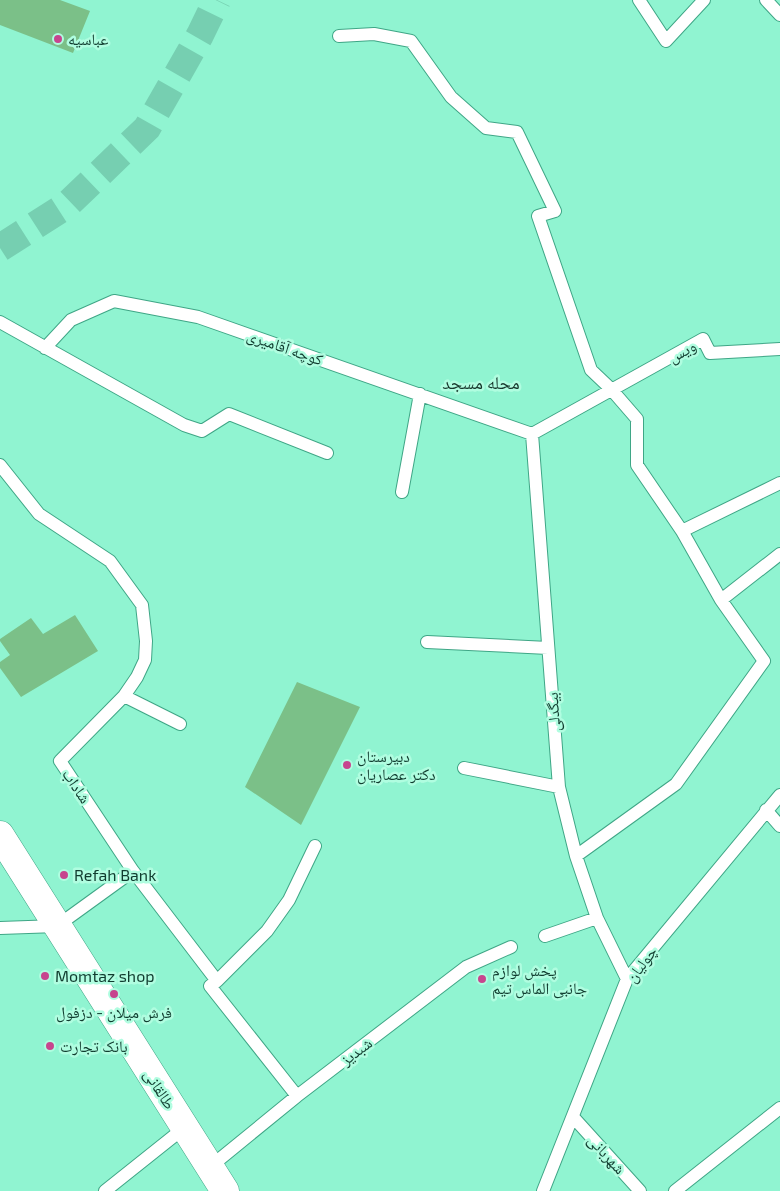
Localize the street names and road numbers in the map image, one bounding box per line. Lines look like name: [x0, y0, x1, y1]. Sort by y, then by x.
street label: کوچه آقامیری: [244, 325, 326, 370]
street label: ویس: [664, 335, 700, 368]
street label: بیگدلی: [542, 692, 565, 732]
street label: شاداب: [59, 765, 96, 807]
street label: چولیان: [621, 942, 662, 987]
street label: شبدیز: [335, 1033, 376, 1070]
street label: طالقانی: [139, 1065, 180, 1113]
street label: شهربانی: [583, 1130, 630, 1179]

